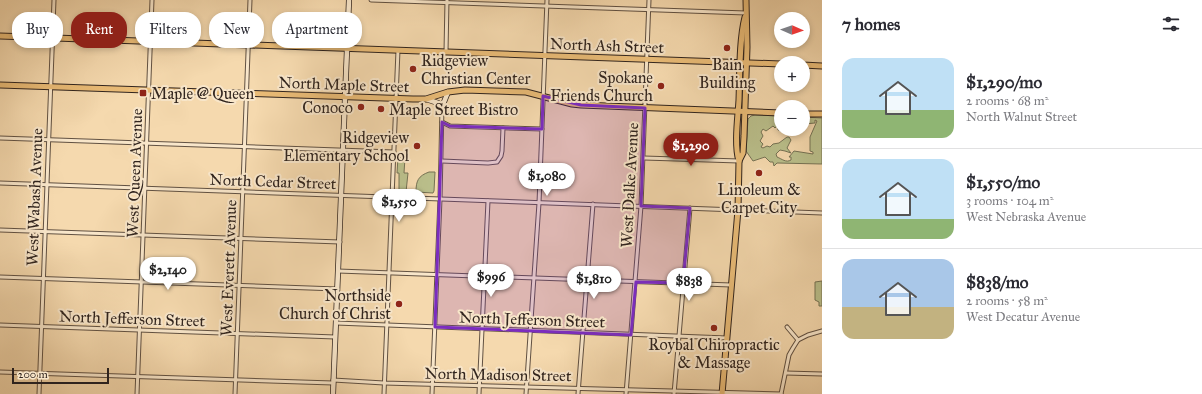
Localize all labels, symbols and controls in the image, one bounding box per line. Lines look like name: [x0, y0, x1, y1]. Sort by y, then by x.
chip: Buy: [12, 12, 63, 48]
chip: Rent: [71, 12, 127, 48]
chip: Filters: [135, 12, 201, 48]
chip: New: [209, 12, 264, 48]
chip: Apartment: [272, 12, 362, 48]
north arrow: [774, 12, 810, 48]
map controls: [774, 12, 810, 136]
icon: filters: [1160, 13, 1182, 35]
text: 7 homes: [842, 14, 900, 35]
street label: North Ash Street: [550, 34, 665, 57]
marker: Bain Building: [722, 43, 732, 53]
place label: Ridgeview Christian Center: [421, 51, 530, 88]
place label: Bain Building: [699, 55, 756, 93]
button: +: [774, 56, 810, 92]
marker: Ridgeview Christian Center: [408, 64, 418, 74]
place label: Spokane Friends Church: [550, 68, 653, 105]
text: $1,290/mo: [966, 72, 1042, 93]
street label: North Maple Street: [278, 73, 410, 96]
icon: home: [874, 74, 922, 122]
marker: Spokane Friends Church: [656, 81, 666, 91]
place label: Maple @ Queen: [151, 84, 254, 103]
marker: Maple @ Queen: [138, 88, 148, 98]
text: 2 rooms · 68 m²: [966, 93, 1048, 109]
place label: Conoco: [302, 98, 353, 117]
place label: Maple Street Bistro: [389, 100, 518, 119]
button: −: [774, 100, 810, 136]
marker: Conoco: [356, 102, 366, 112]
marker: Maple Street Bistro: [376, 104, 386, 114]
street label: West Queen Avenue: [123, 108, 146, 238]
text: North Walnut Street: [966, 109, 1077, 125]
street label: West Dalke Avenue: [617, 122, 642, 248]
street label: West Wabash Avenue: [23, 127, 46, 266]
place label: Ridgeview Elementary School: [283, 128, 410, 165]
pin: $1,290: [658, 133, 724, 167]
text: $1,290: [672, 138, 710, 154]
marker: Ridgeview Elementary School: [412, 141, 422, 151]
pin: $1,080: [514, 163, 580, 197]
text: $1,080: [528, 168, 566, 184]
marker: Linoleum & Carpet City: [754, 168, 764, 178]
street label: North Cedar Street: [209, 170, 337, 193]
text: $1,550/mo: [966, 172, 1040, 193]
icon: home: [874, 175, 922, 223]
place label: Linoleum & Carpet City: [718, 180, 801, 217]
pin: $1,550: [366, 189, 432, 223]
text: 3 rooms · 104 m²: [966, 193, 1054, 209]
text: $1,550: [381, 194, 417, 210]
street label: West Everett Avenue: [217, 199, 240, 337]
text: West Nebraska Avenue: [966, 209, 1086, 225]
pin: $2,140: [135, 257, 201, 291]
text: $2,140: [149, 262, 187, 278]
pin: $996: [467, 264, 515, 298]
pin: $1,810: [561, 266, 627, 300]
pin: $838: [665, 268, 713, 302]
text: $996: [477, 269, 505, 285]
text: $1,810: [576, 271, 612, 287]
text: $838/mo: [966, 272, 1029, 293]
text: $838: [676, 273, 702, 289]
icon: home: [874, 275, 922, 323]
place label: Northside Church of Christ: [279, 286, 391, 323]
text: 2 rooms · 58 m²: [966, 293, 1048, 309]
marker: Northside Church of Christ: [394, 299, 404, 309]
street label: North Jefferson Street: [58, 306, 206, 332]
street label: North Jefferson Street: [458, 307, 606, 333]
text: West Decatur Avenue: [966, 309, 1080, 325]
marker: Roybal Chiropractic & Massage: [709, 323, 719, 333]
place label: Roybal Chiropractic & Massage: [648, 335, 780, 373]
street label: North Madison Street: [424, 364, 572, 385]
scale bar: [12, 366, 109, 385]
text: 200 m: [18, 368, 48, 381]

